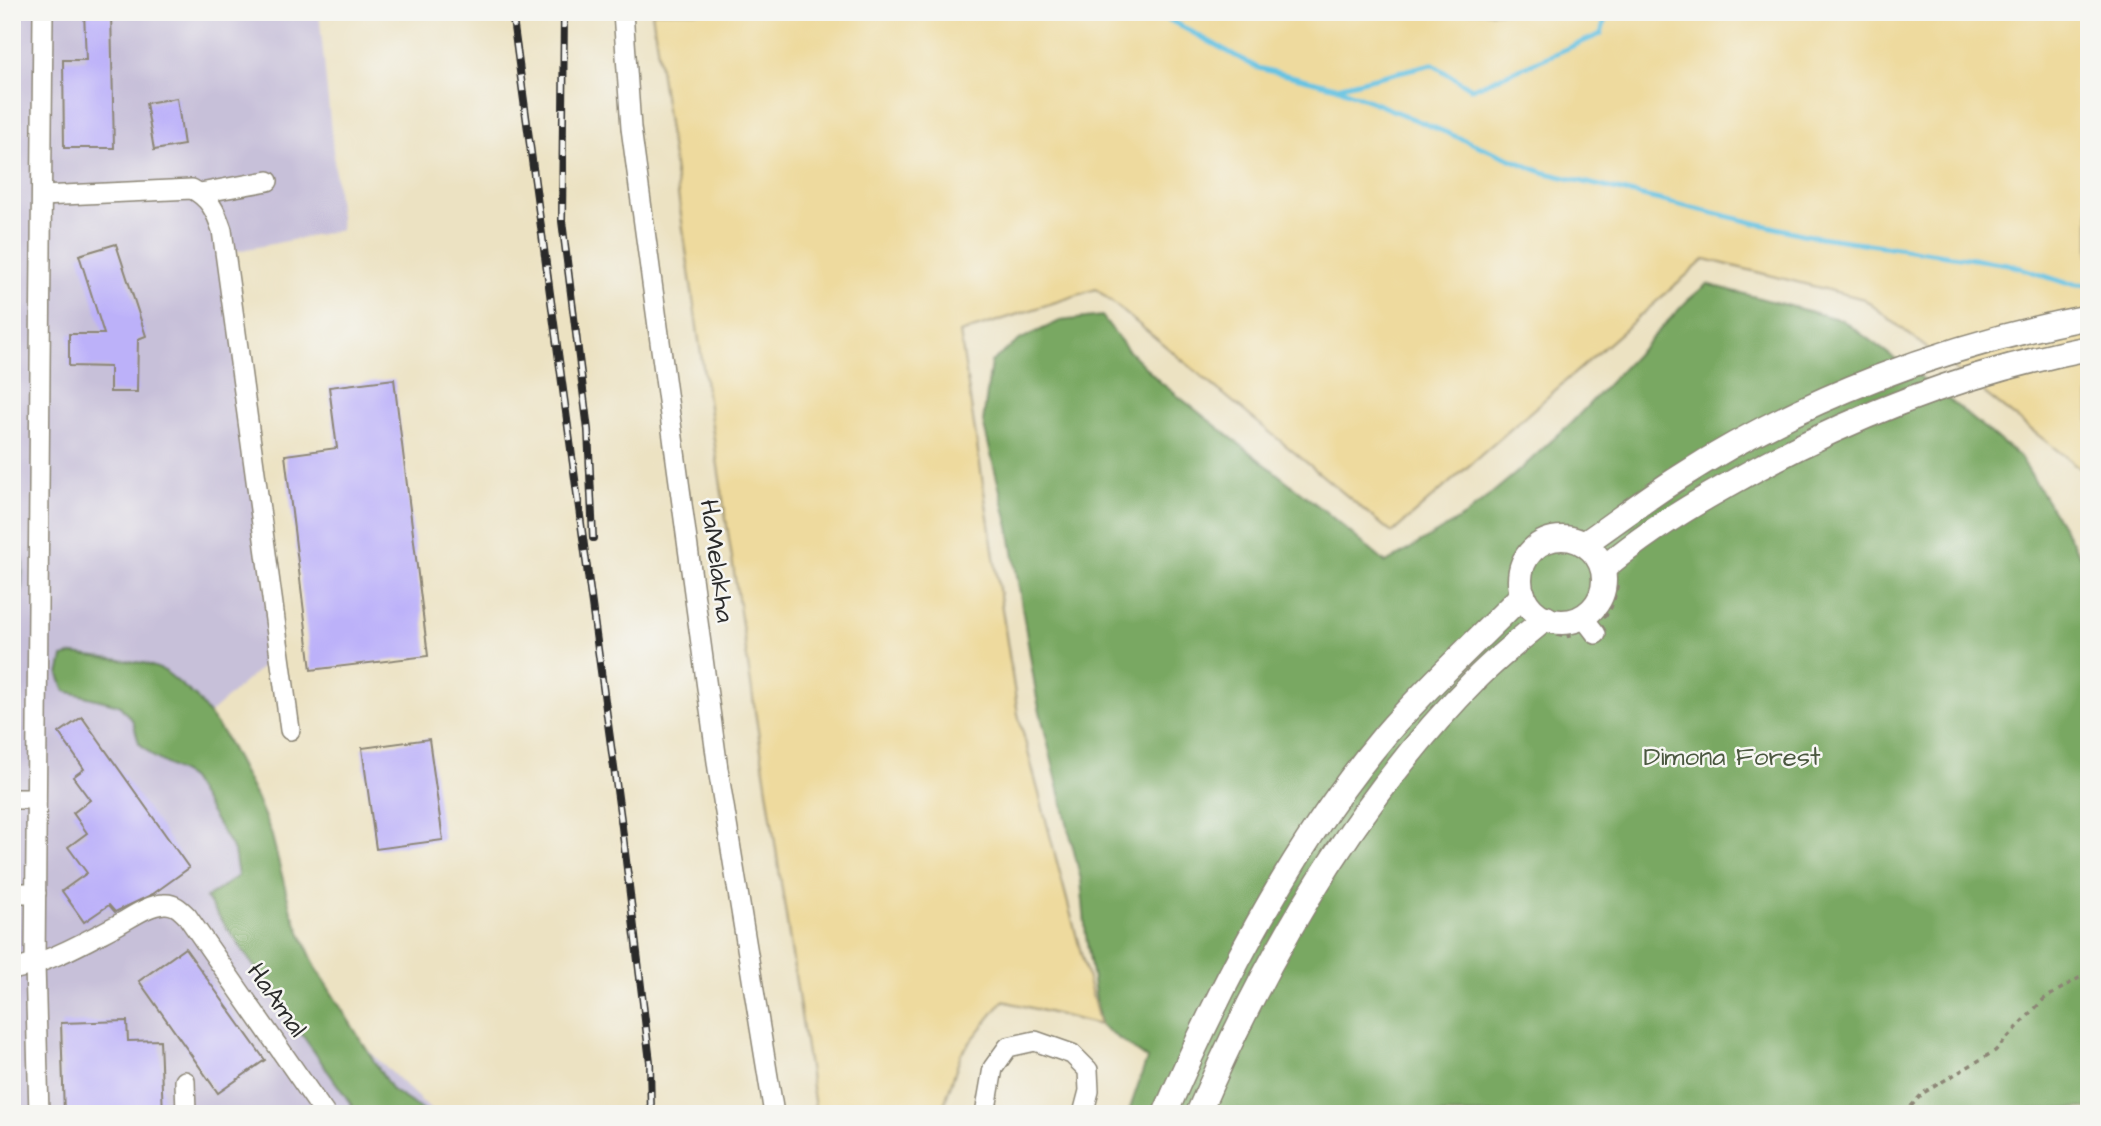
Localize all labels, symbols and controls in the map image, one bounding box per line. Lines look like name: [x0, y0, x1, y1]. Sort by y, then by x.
street label: HaMelakha: [691, 497, 743, 625]
park label: Dimona Forest: [1644, 739, 1821, 775]
street label: HaAmal: [238, 956, 316, 1044]

